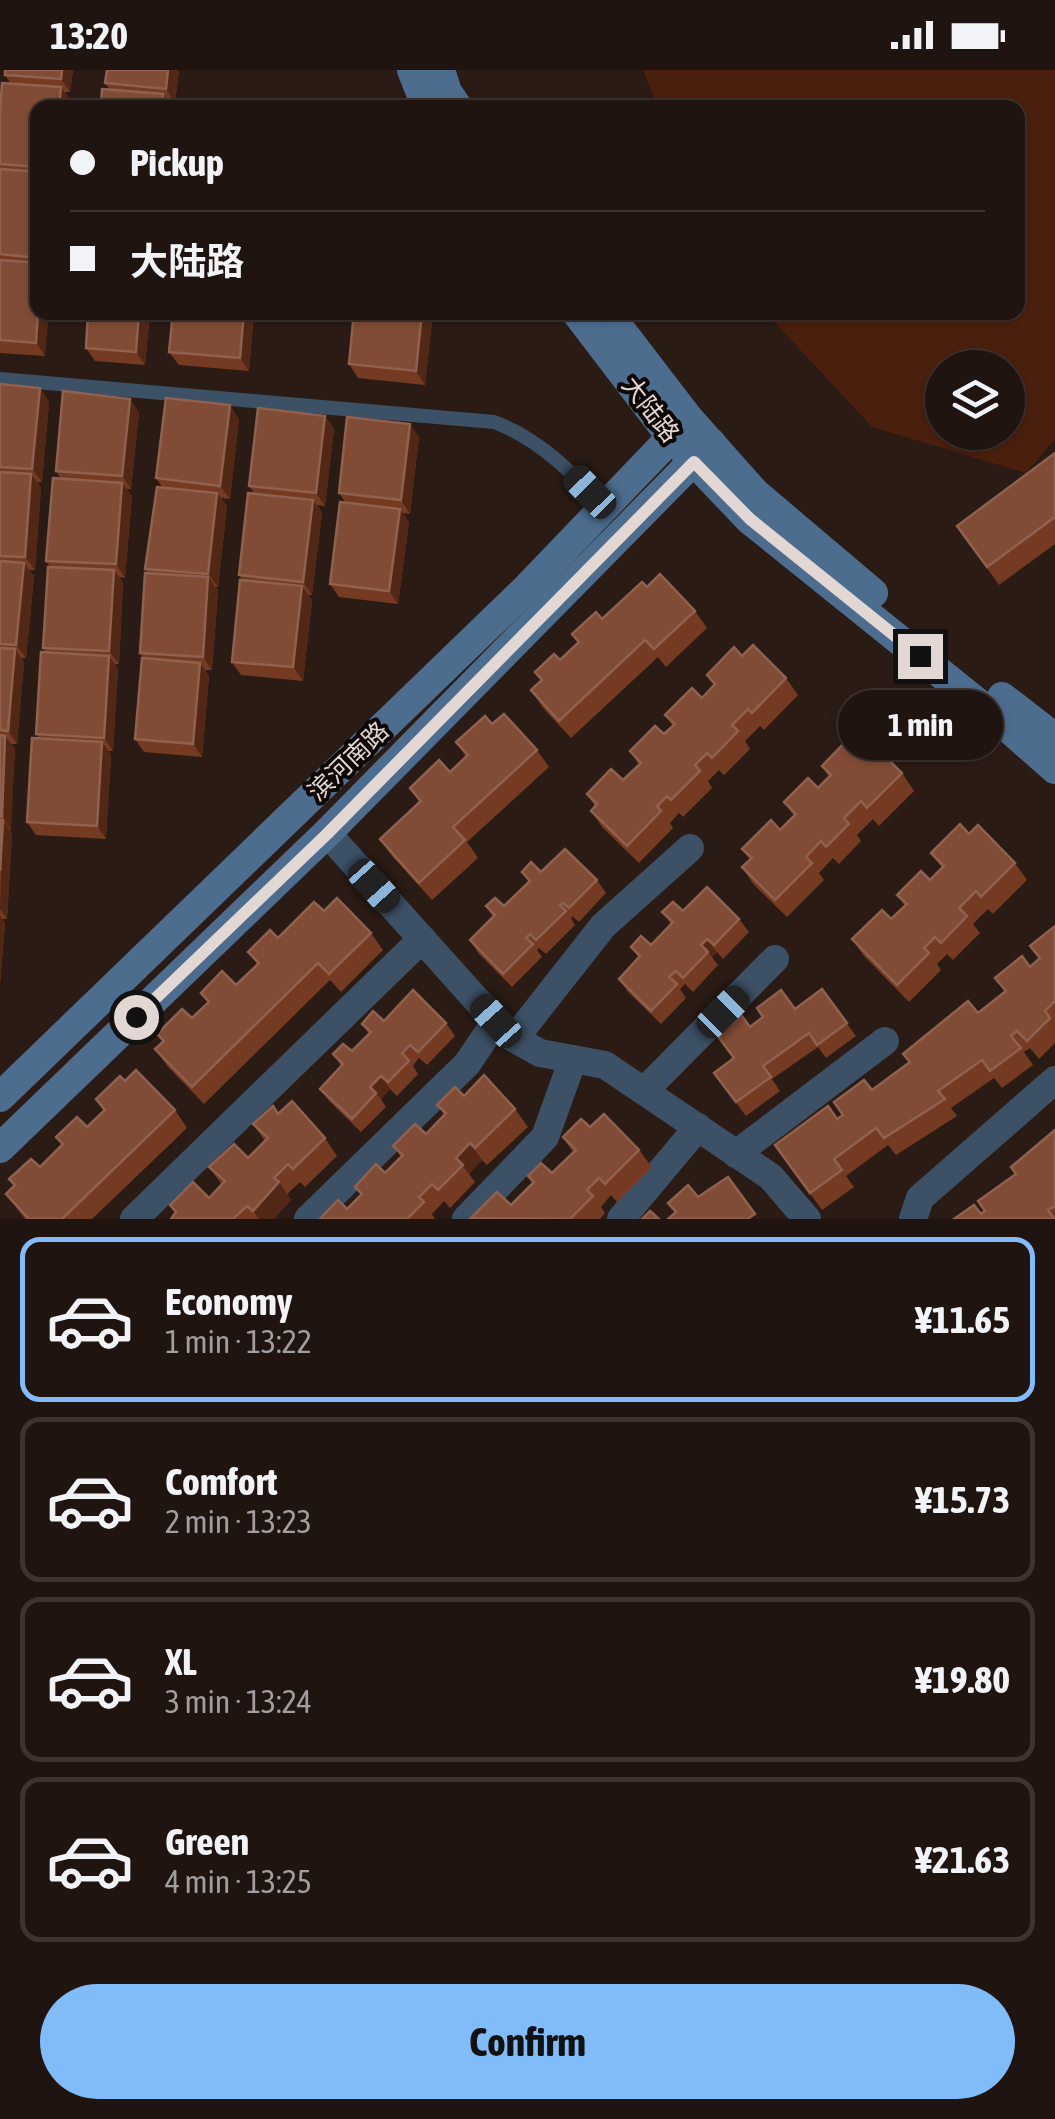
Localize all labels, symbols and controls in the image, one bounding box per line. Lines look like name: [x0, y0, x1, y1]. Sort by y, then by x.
text: 13:20: [50, 14, 128, 57]
text: Pickup: [130, 141, 224, 184]
text: 大陆路: [130, 240, 244, 283]
map controls: [925, 350, 1025, 450]
button: layers: [925, 350, 1025, 450]
street label: 大陆路: [617, 371, 685, 447]
car: [558, 460, 622, 524]
route end: [898, 634, 943, 679]
callout: 1 min: [838, 691, 1002, 761]
text: 1 min: [888, 706, 953, 743]
street label: 滨河南路: [302, 716, 394, 806]
car: [343, 854, 405, 918]
car: [691, 980, 755, 1044]
car: [465, 989, 527, 1053]
route start: [114, 995, 159, 1040]
icon: car: [45, 1275, 135, 1365]
text: Economy: [165, 1280, 292, 1323]
text: ¥11.65: [915, 1298, 1010, 1341]
text: 1 min · 13:22: [165, 1323, 312, 1360]
icon: car: [45, 1455, 135, 1545]
text: Comfort: [165, 1460, 277, 1503]
text: ¥15.73: [915, 1478, 1010, 1521]
text: 2 min · 13:23: [165, 1503, 312, 1540]
icon: car: [45, 1635, 135, 1725]
text: XL: [165, 1640, 197, 1683]
text: ¥19.80: [915, 1658, 1010, 1701]
text: 3 min · 13:24: [165, 1683, 312, 1720]
icon: car: [45, 1815, 135, 1905]
text: Green: [165, 1820, 249, 1863]
text: ¥21.63: [915, 1838, 1010, 1881]
text: 4 min · 13:25: [165, 1863, 312, 1900]
button: Confirm: [40, 1984, 1015, 2099]

